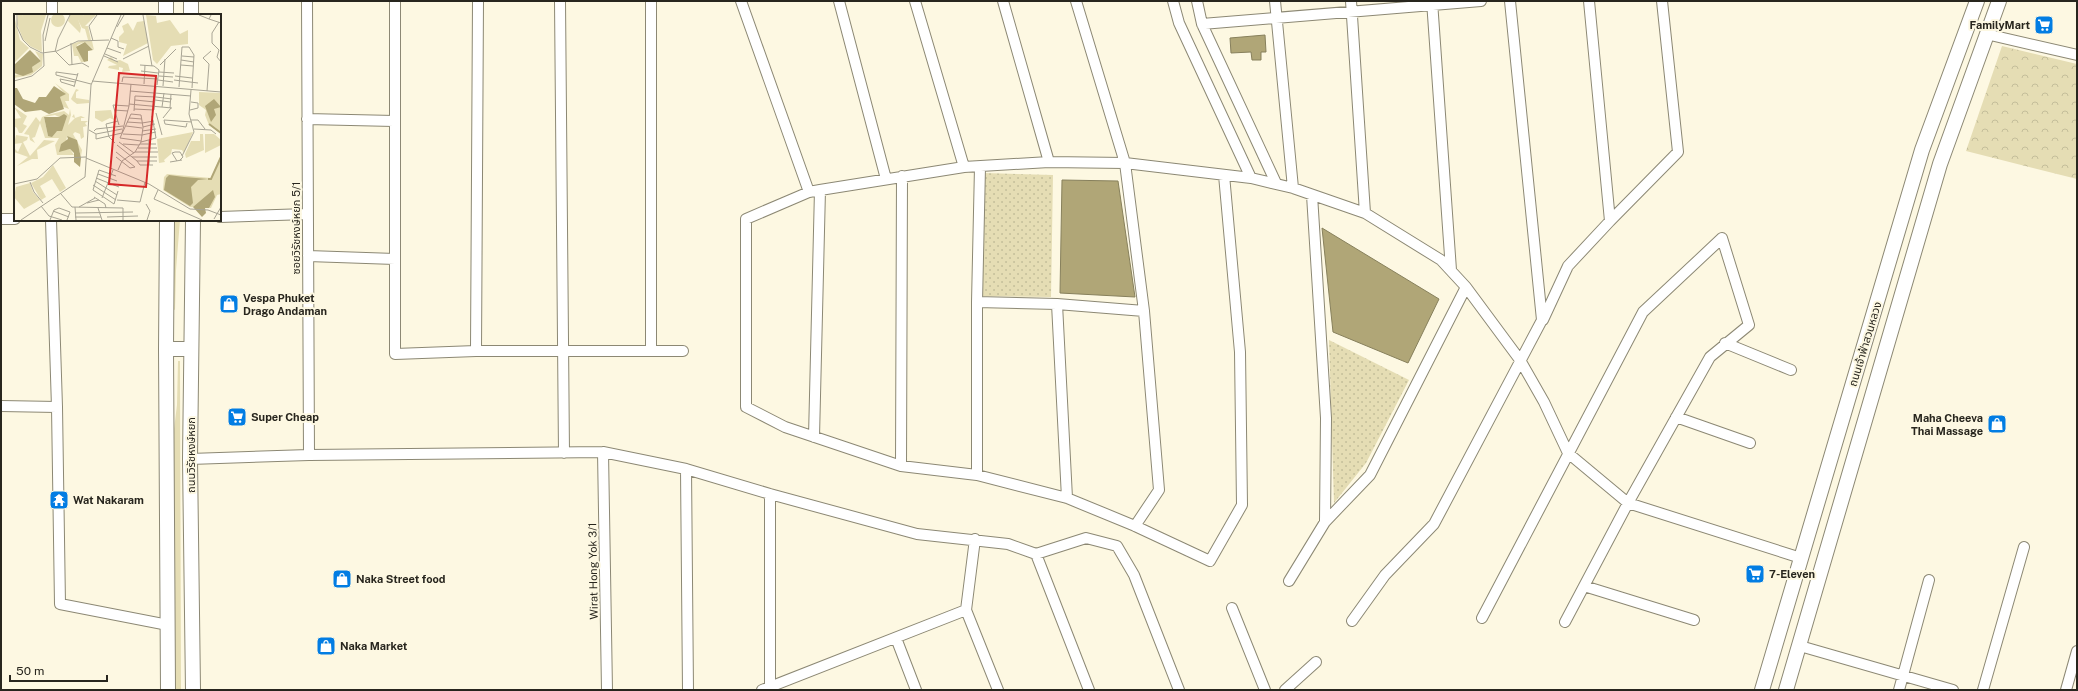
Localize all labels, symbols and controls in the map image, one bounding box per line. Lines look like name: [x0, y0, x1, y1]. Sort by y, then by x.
inset map: [14, 14, 221, 221]
supermarket icon: FamilyMart: [2033, 14, 2055, 36]
place label: FamilyMart: [1969, 19, 2030, 31]
street label: ซอยวิรัชหงษ์หยก 5/1: [290, 182, 302, 274]
place label: Vespa Phuket Drago Andaman: [243, 292, 327, 317]
shop icon: Vespa Phuket Drago Andaman: [218, 293, 240, 315]
street label: ถนนเจ้าฟ้าสวนหลวง: [1846, 300, 1884, 388]
supermarket icon: Super Cheap: [226, 406, 248, 428]
place label: Super Cheap: [251, 411, 319, 423]
place label: Maha Cheeva Thai Massage: [1911, 412, 1983, 437]
shop icon: Maha Cheeva Thai Massage: [1986, 413, 2008, 435]
street label: ถนนวิรัชหงษ์หยก: [185, 417, 197, 493]
temple icon: Wat Nakaram: [48, 489, 70, 511]
place label: Wat Nakaram: [73, 494, 144, 506]
street label: Wirat Hong Yok 3/1: [586, 522, 600, 620]
supermarket icon: 7-Eleven: [1744, 563, 1766, 585]
shop icon: Naka Street food: [331, 568, 353, 590]
place label: 7-Eleven: [1769, 568, 1815, 580]
place label: Naka Street food: [356, 573, 446, 585]
shop icon: Naka Market: [315, 635, 337, 657]
place label: Naka Market: [340, 640, 408, 652]
scale bar: [10, 657, 107, 683]
text: 50 m: [16, 664, 44, 678]

